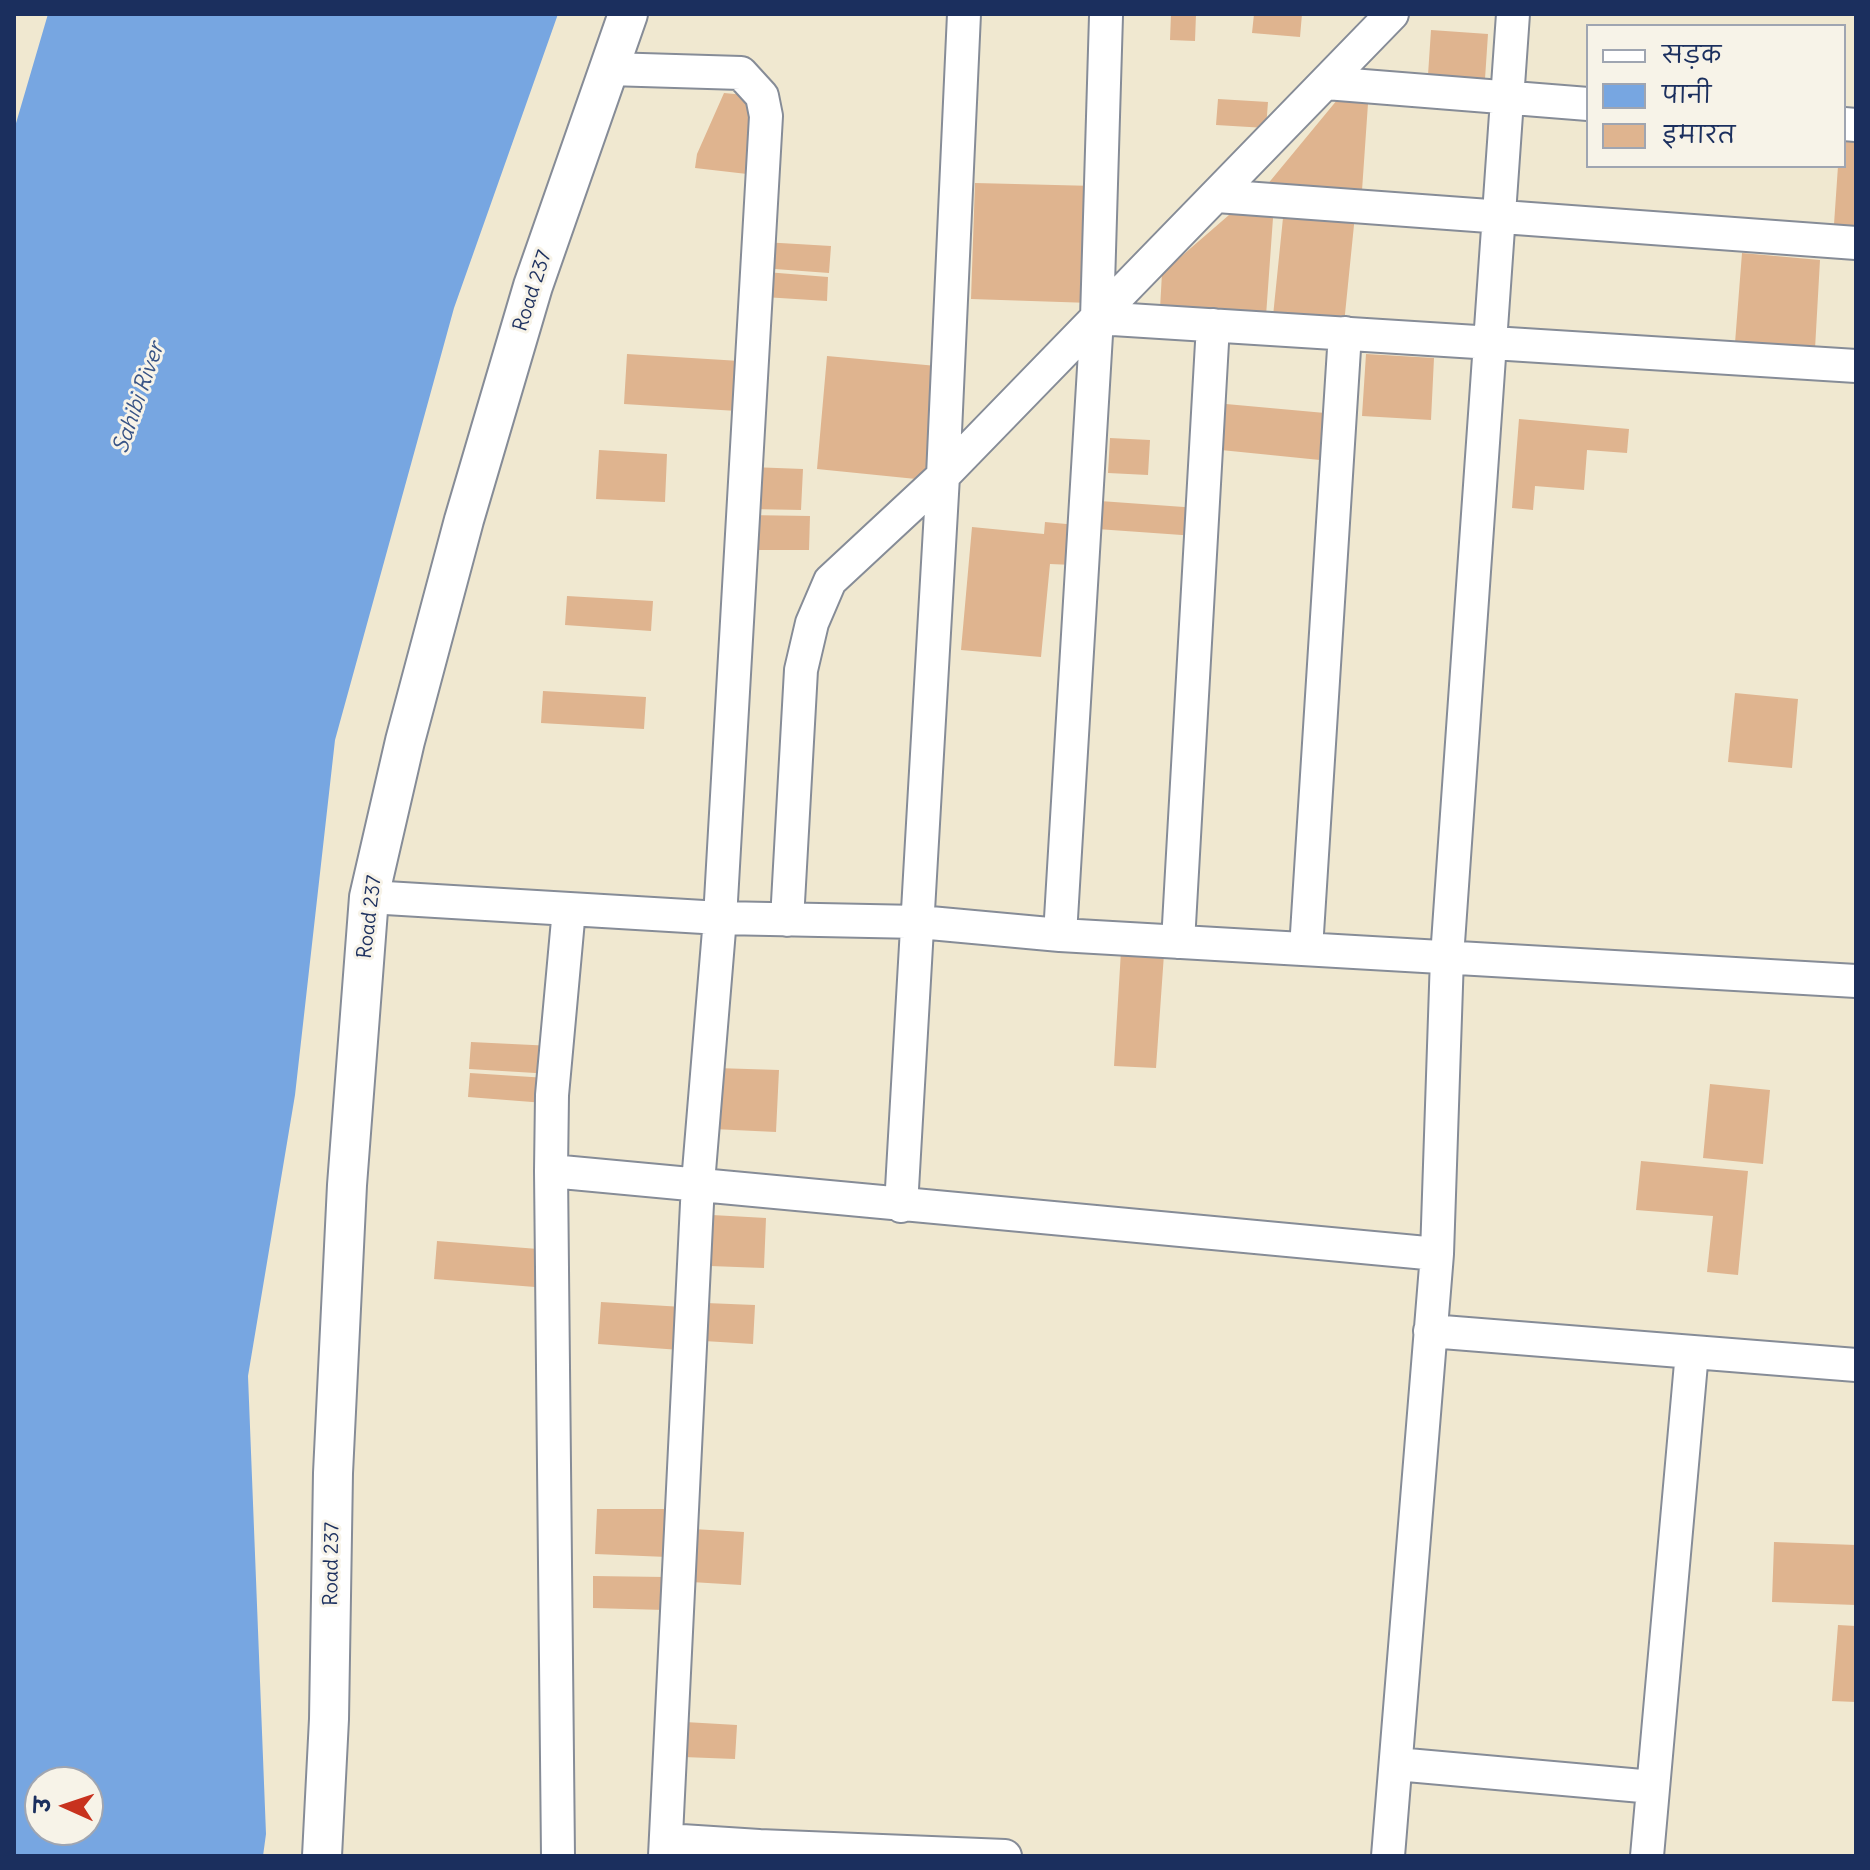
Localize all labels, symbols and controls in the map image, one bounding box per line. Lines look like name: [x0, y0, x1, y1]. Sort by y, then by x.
legend: [1586, 24, 1846, 168]
text: सड़क: [1662, 39, 1721, 69]
text: पानी: [1662, 79, 1711, 109]
text: इमारत: [1662, 119, 1735, 149]
street label: Road 237: [509, 247, 557, 335]
water label: Sahibi River: [108, 339, 170, 457]
street label: Road 237: [353, 874, 387, 960]
street label: Road 237: [319, 1522, 345, 1606]
north arrow: [24, 1766, 104, 1846]
text: उ: [28, 1797, 56, 1813]

